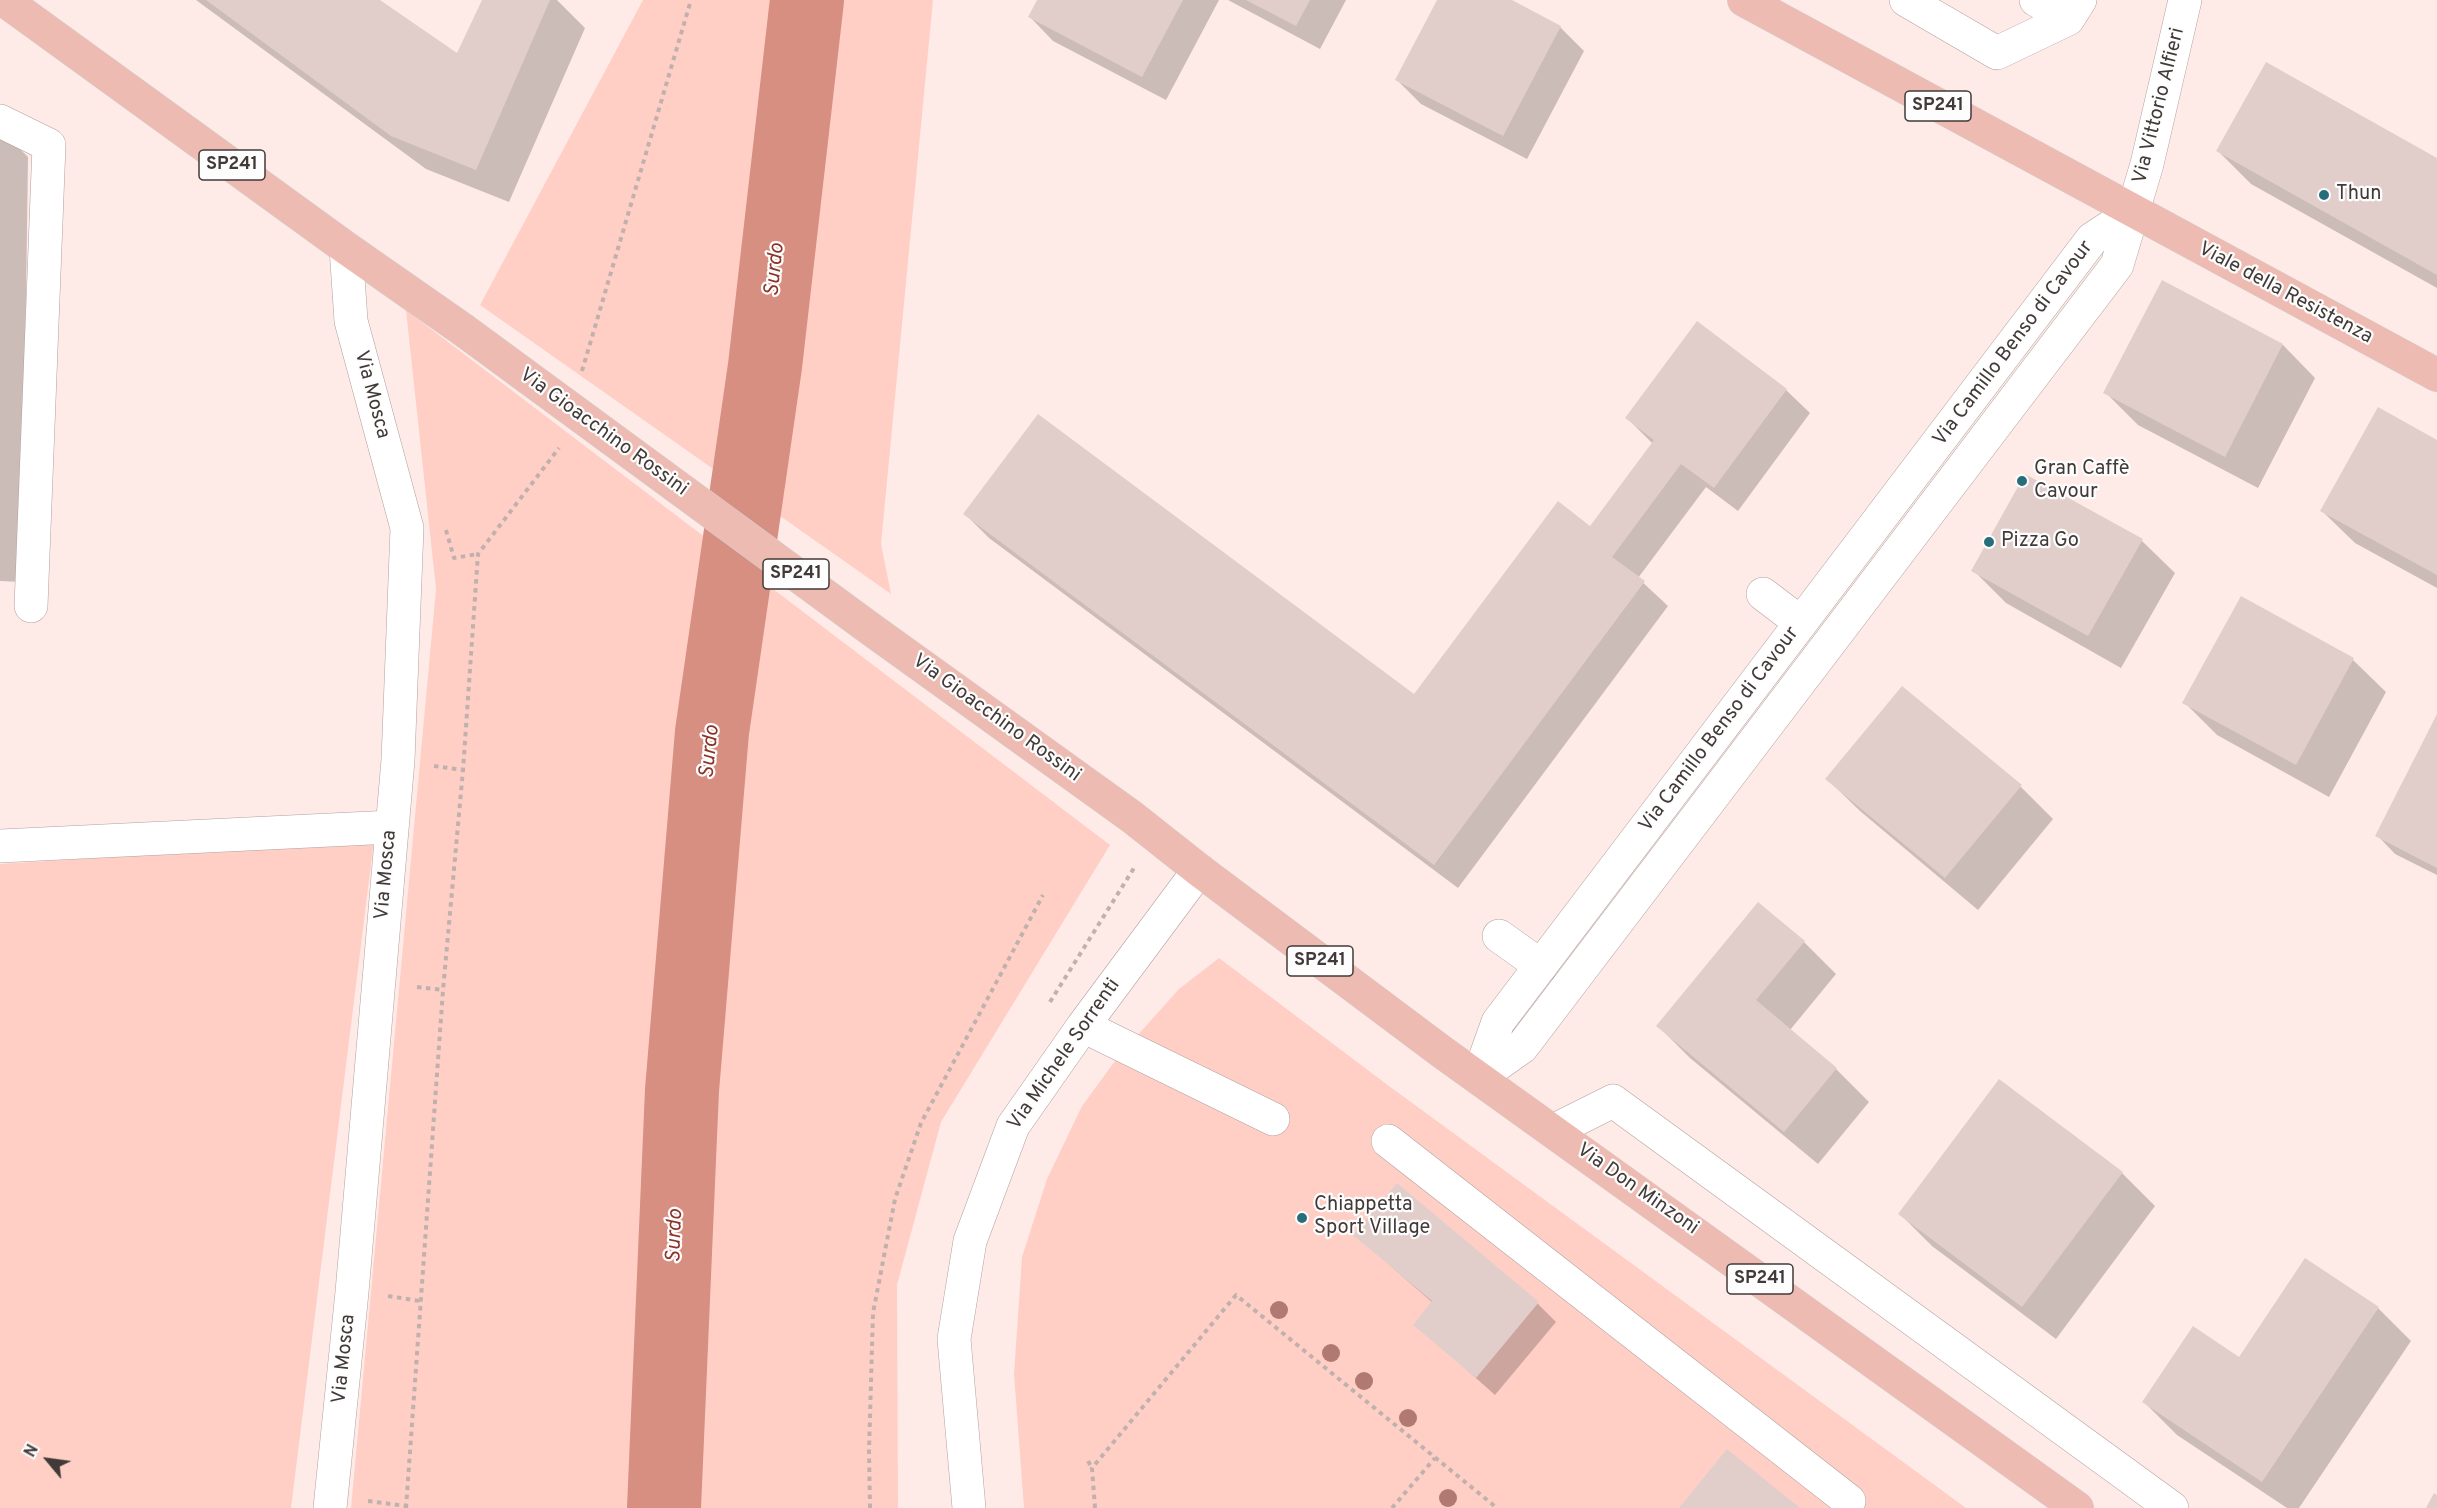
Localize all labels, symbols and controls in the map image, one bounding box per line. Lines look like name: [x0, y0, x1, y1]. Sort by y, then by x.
street label: Via Vittorio Alfieri: [2129, 25, 2191, 187]
road number: SP241: [1905, 91, 1971, 121]
road number: SP241: [199, 150, 265, 180]
place label: Thun: [2336, 183, 2382, 207]
marker: Thun: [2317, 188, 2331, 202]
street label: Via Camillo Benso di Cavour: [1929, 237, 2099, 451]
street label: Viale della Resistenza: [2194, 238, 2376, 350]
water label: Surdo: [761, 242, 791, 298]
street label: Via Mosca: [348, 348, 394, 442]
street label: Via Gioacchino Rossini: [514, 364, 692, 502]
place label: Gran Caffè Cavour: [2034, 458, 2130, 505]
marker: Gran Caffè Cavour: [2015, 474, 2029, 488]
place label: Pizza Go: [2001, 530, 2079, 554]
marker: Pizza Go: [1982, 535, 1996, 549]
road number: SP241: [763, 559, 829, 589]
street label: Via Camillo Benso di Cavour: [1635, 623, 1805, 837]
street label: Via Gioacchino Rossini: [907, 650, 1085, 788]
water label: Surdo: [696, 724, 726, 780]
street label: Via Mosca: [371, 829, 403, 921]
road number: SP241: [1287, 946, 1353, 976]
street label: Via Michele Sorrenti: [1004, 975, 1126, 1135]
street label: Via Don Minzoni: [1571, 1139, 1703, 1241]
place label: Chiappetta Sport Village: [1314, 1194, 1430, 1241]
water label: Surdo: [662, 1209, 690, 1263]
marker: Chiappetta Sport Village: [1295, 1211, 1309, 1225]
road number: SP241: [1727, 1264, 1793, 1294]
street label: Via Mosca: [328, 1313, 362, 1405]
north arrow: [18, 1430, 78, 1490]
text: N: [21, 1441, 44, 1461]

